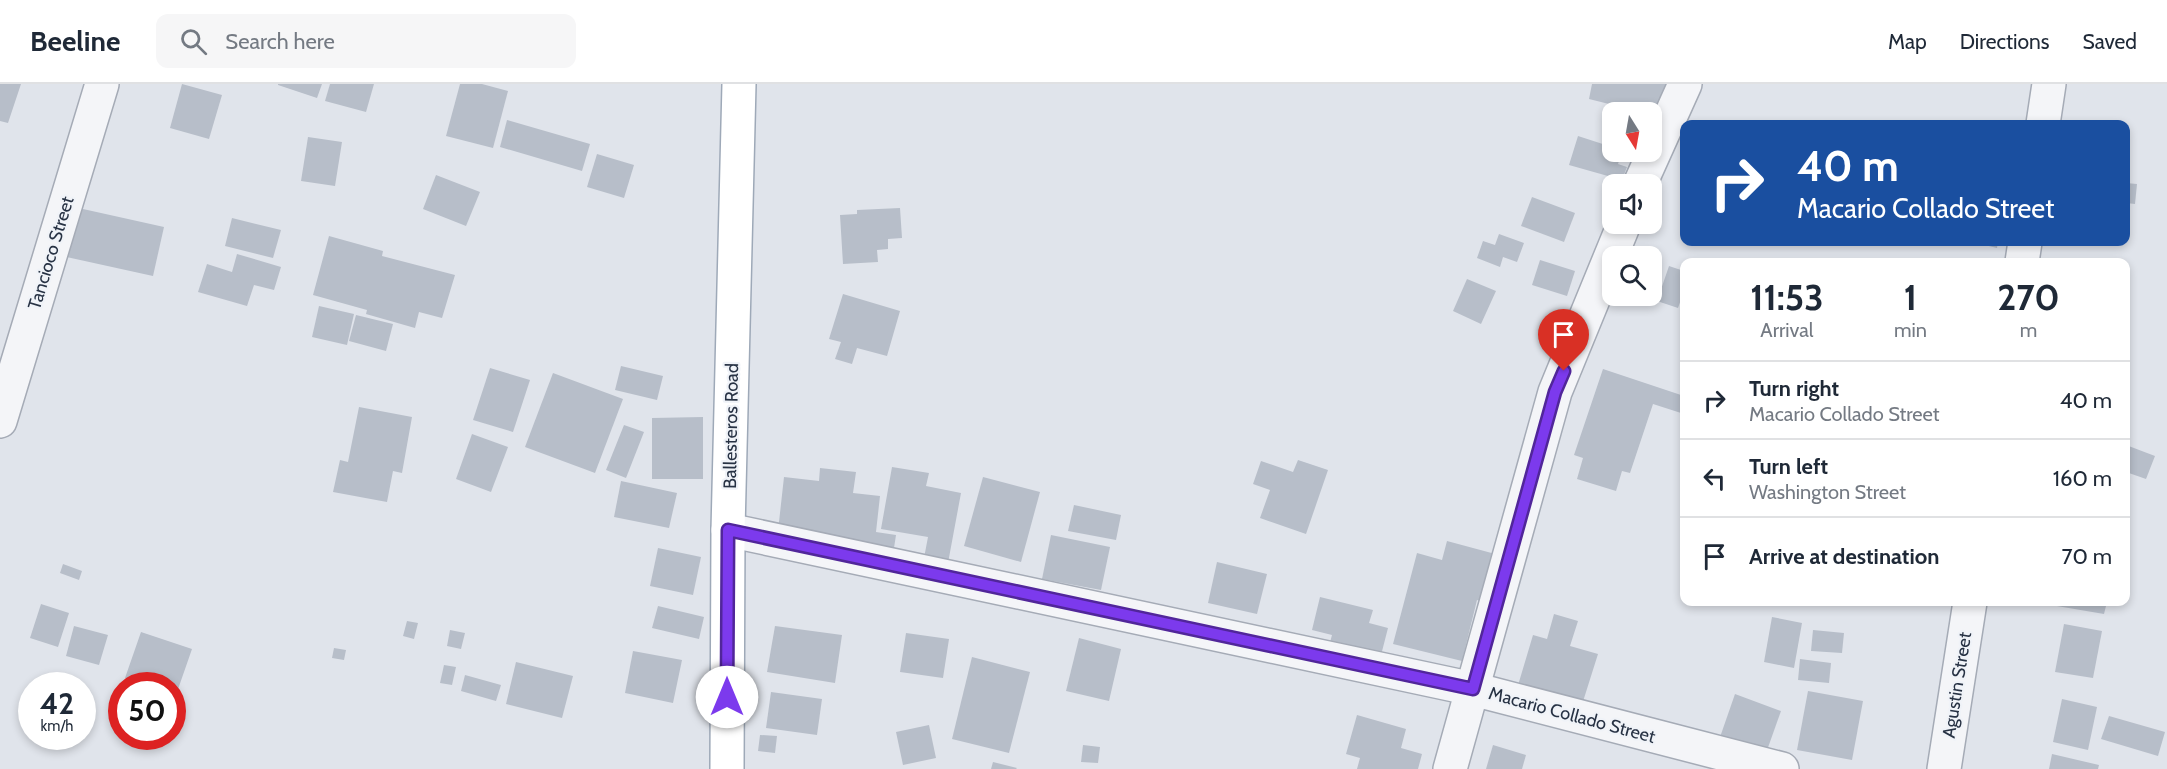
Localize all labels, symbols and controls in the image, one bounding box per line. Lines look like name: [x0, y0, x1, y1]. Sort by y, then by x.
search box: [156, 14, 576, 68]
text: Beeline: [30, 24, 120, 58]
icon: search: [177, 25, 210, 58]
text: Search here: [225, 28, 335, 55]
text: Map: [1888, 29, 1927, 54]
text: Directions: [1960, 29, 2049, 54]
text: Saved: [2082, 29, 2137, 54]
north arrow: [1602, 102, 1662, 162]
map controls: [1602, 102, 1662, 306]
text: 40 m: [1797, 140, 1899, 192]
icon: right: [1698, 144, 1776, 222]
button: sound: [1602, 174, 1662, 234]
text: Macario Collado Street: [1797, 192, 2054, 225]
street label: Tancioco Street: [23, 194, 79, 312]
button: search: [1602, 246, 1662, 306]
text: 11:53: [1750, 275, 1824, 319]
text: 1: [1904, 275, 1917, 319]
text: 270: [1997, 275, 2060, 319]
pin: [1538, 309, 1589, 371]
icon: arrive: [1547, 318, 1580, 351]
text: Arrival: [1760, 318, 1814, 342]
text: min: [1894, 318, 1927, 342]
text: m: [2020, 318, 2037, 342]
street label: Ballesteros Road: [719, 363, 743, 489]
text: Turn right: [1749, 375, 1839, 402]
icon: right: [1698, 384, 1731, 417]
text: 40 m: [2060, 387, 2112, 414]
text: Macario Collado Street: [1749, 402, 1940, 426]
text: Turn left: [1749, 453, 1828, 480]
icon: left: [1698, 462, 1731, 495]
text: 160 m: [2053, 465, 2112, 492]
text: Washington Street: [1749, 480, 1906, 504]
icon: arrive: [1698, 540, 1731, 573]
text: Arrive at destination: [1749, 543, 1939, 570]
text: 70 m: [2062, 543, 2112, 570]
street label: Agustin Street: [1938, 630, 1976, 740]
position arrow: [695, 665, 759, 729]
speed limit sign: 50: [108, 672, 186, 750]
street label: Macario Collado Street: [1486, 682, 1658, 748]
text: 42: [40, 685, 74, 722]
text: km/h: [41, 717, 73, 735]

